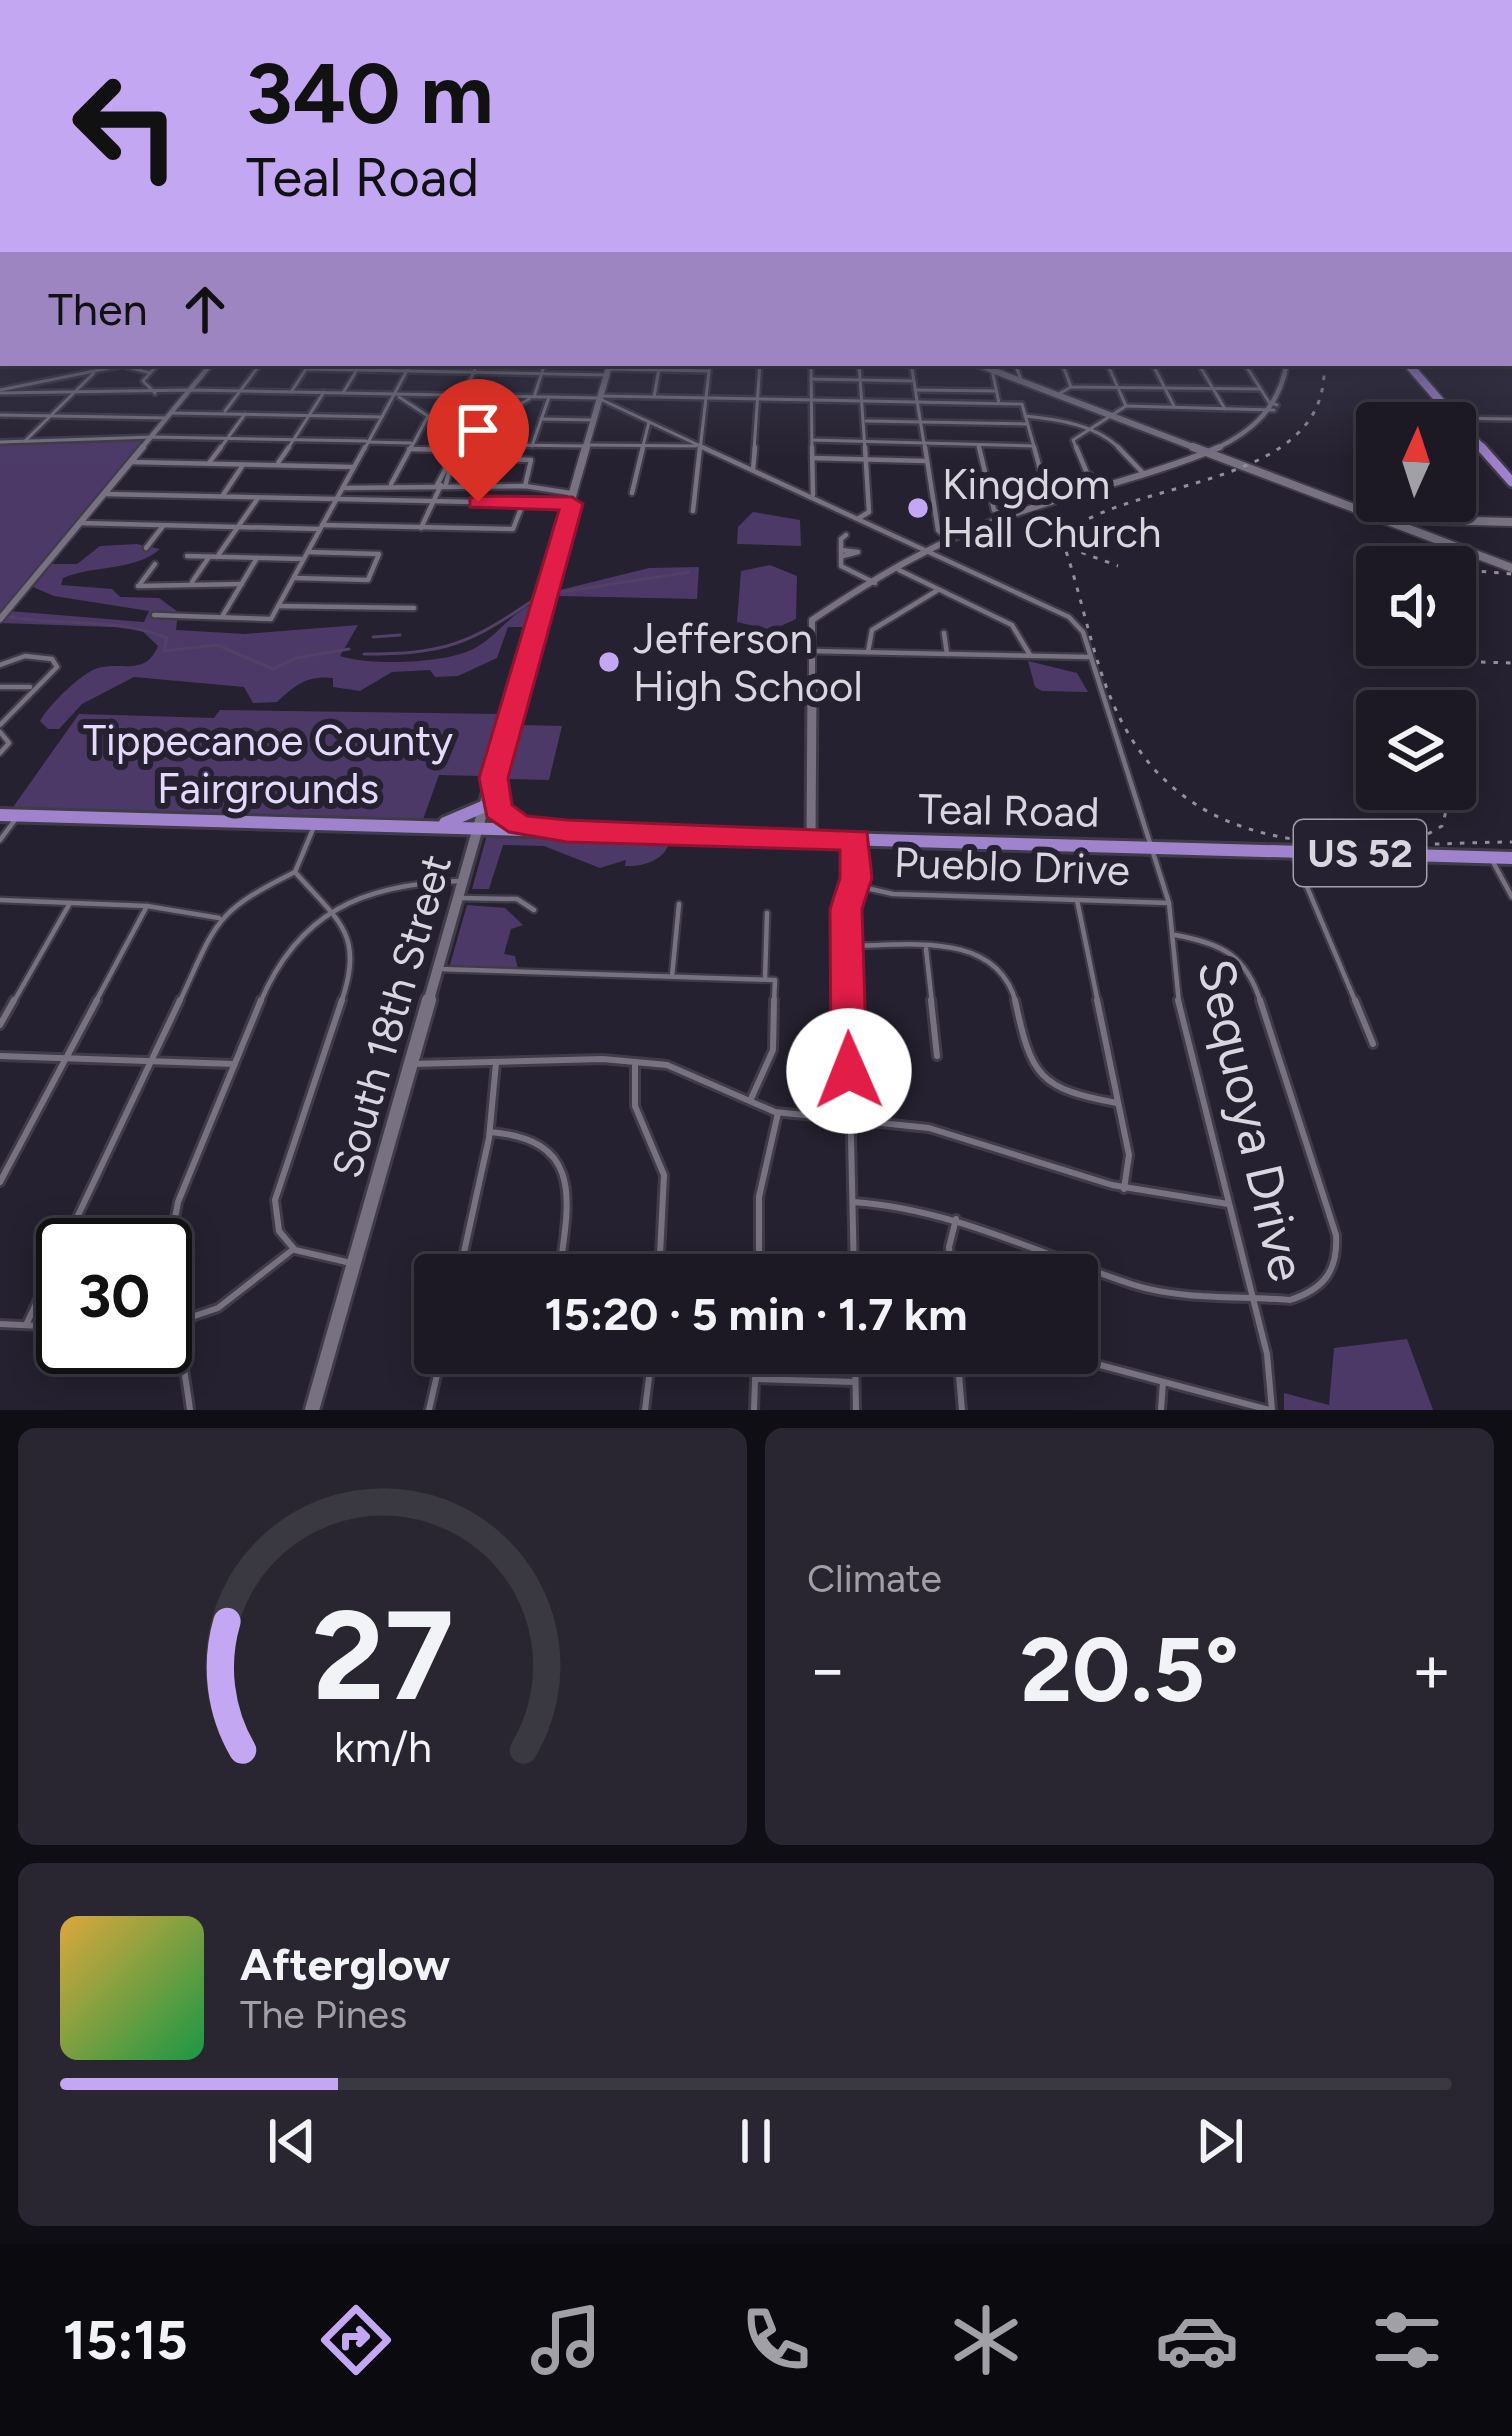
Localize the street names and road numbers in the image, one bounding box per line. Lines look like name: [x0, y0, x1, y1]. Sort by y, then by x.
street label: Teal Road: [918, 783, 1100, 838]
road number: US 52: [1294, 820, 1426, 886]
street label: Pueblo Drive: [893, 837, 1131, 896]
street label: South 18th Street: [321, 849, 462, 1184]
street label: Sequoya Drive: [1185, 953, 1318, 1287]

